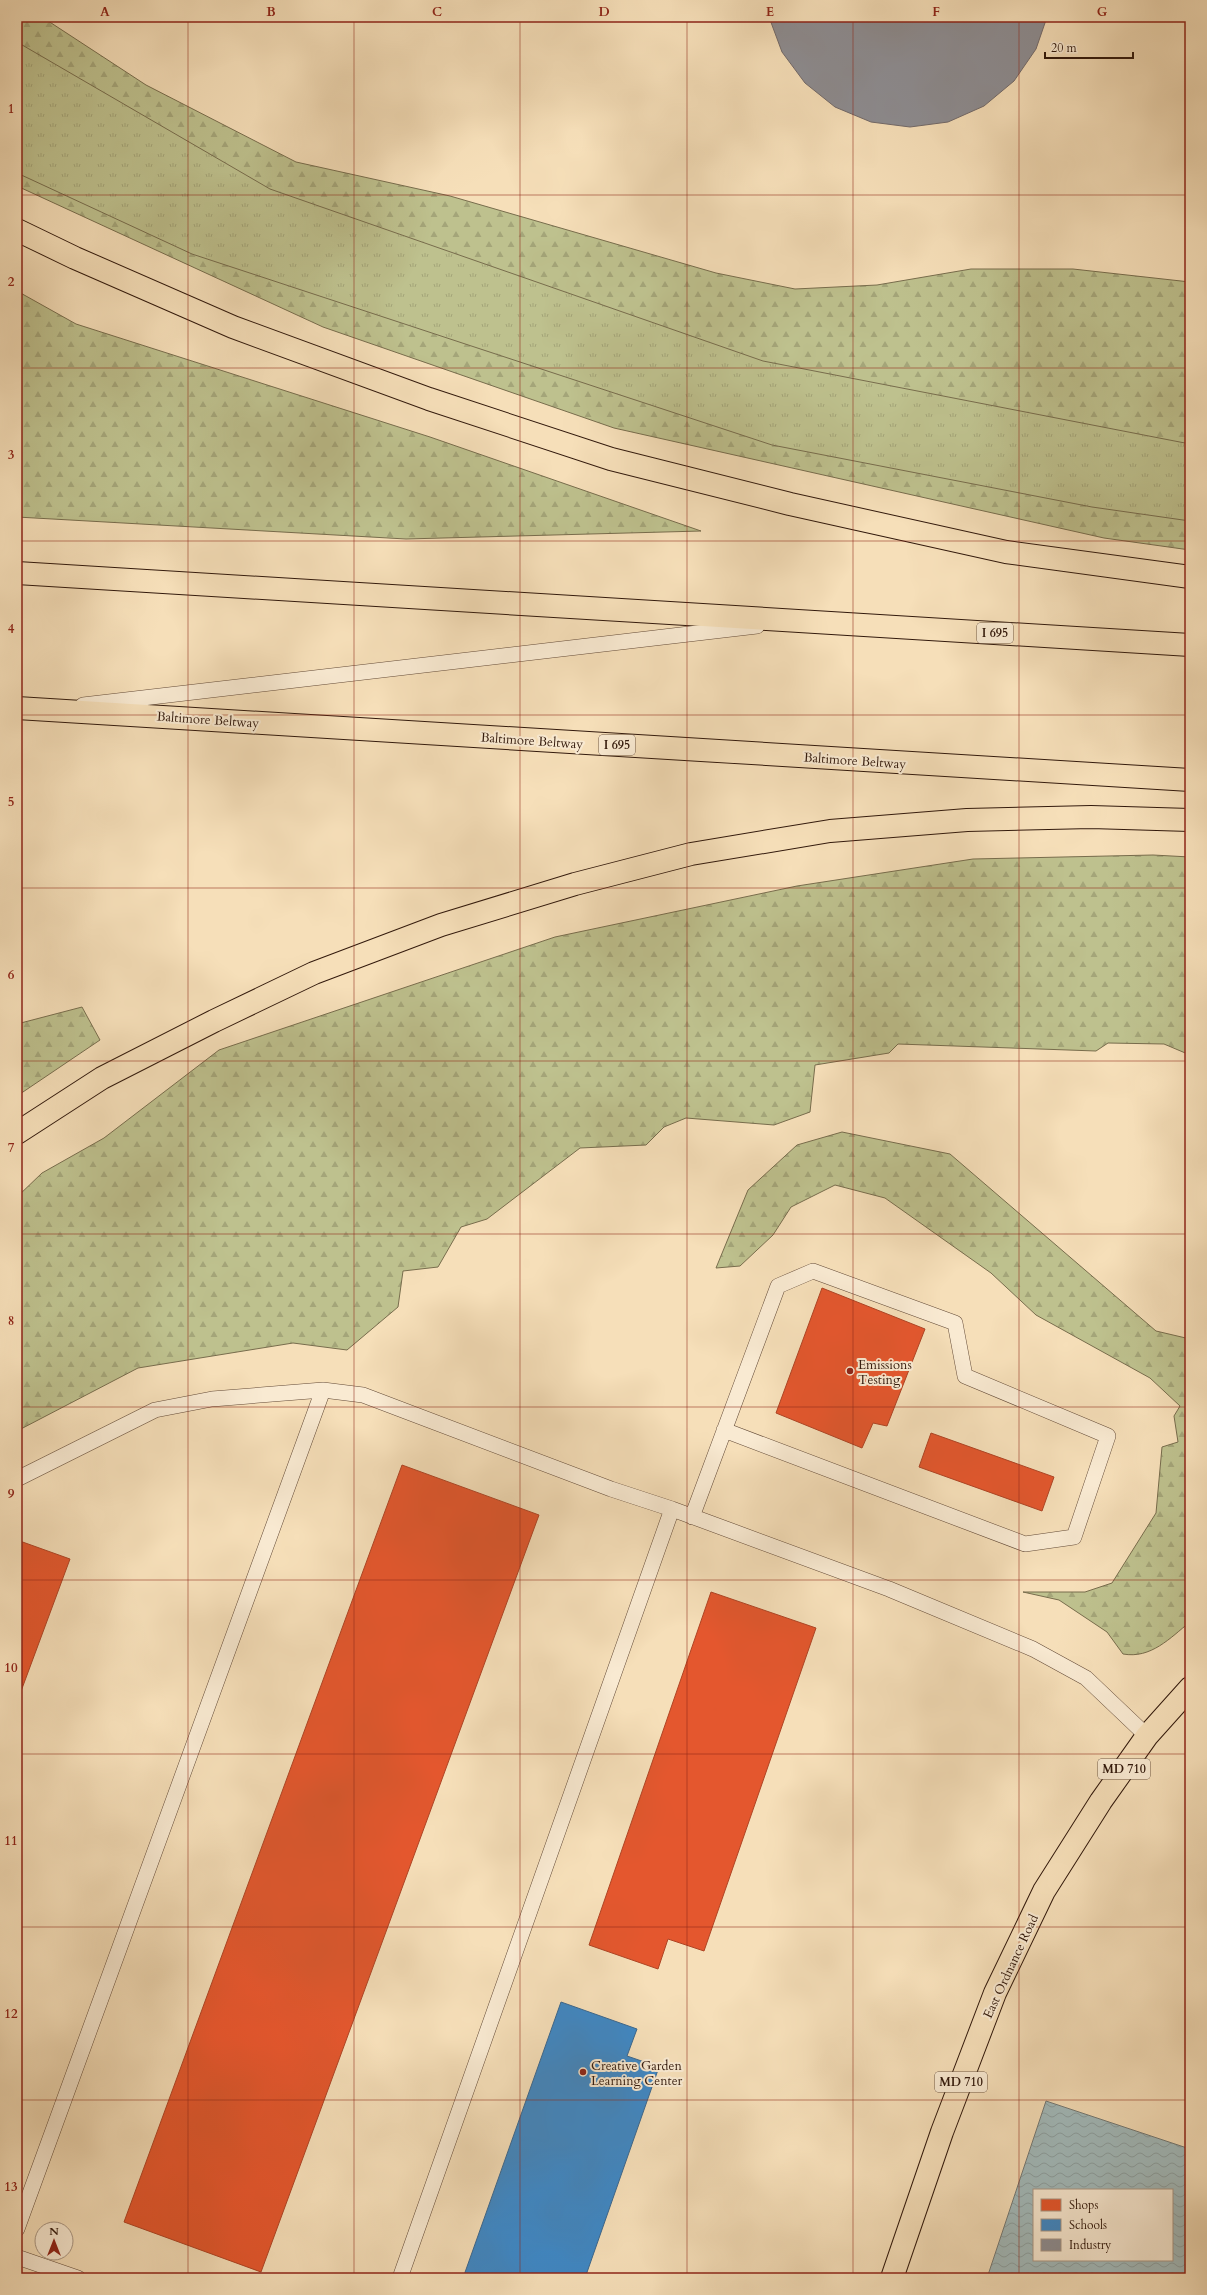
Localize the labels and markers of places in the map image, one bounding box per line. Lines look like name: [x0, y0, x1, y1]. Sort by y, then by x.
place label: Emissions Testing: [858, 1356, 912, 1389]
marker: Emissions Testing: [845, 1366, 855, 1376]
place label: Creative Garden Learning Center: [591, 2057, 683, 2090]
marker: Creative Garden Learning Center: [578, 2067, 588, 2077]

